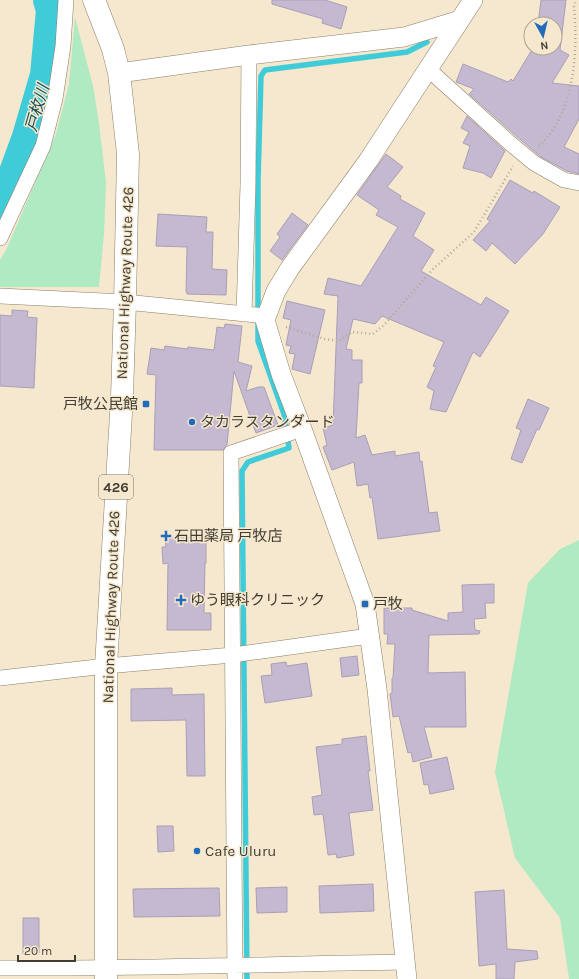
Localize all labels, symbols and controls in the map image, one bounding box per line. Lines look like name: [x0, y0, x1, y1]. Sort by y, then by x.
north arrow: [523, 16, 563, 56]
text: N: [540, 38, 549, 52]
water label: 戸枚川: [21, 80, 53, 134]
street label: National Highway Route 426: [113, 186, 137, 380]
place label: 戸牧公民館: [63, 395, 138, 413]
marker: 戸牧公民館: [141, 399, 151, 409]
place label: タカラスタンダード: [200, 413, 335, 431]
marker: タカラスタンダード: [187, 417, 197, 427]
road number: 426: [99, 475, 133, 499]
street label: National Highway Route 426: [99, 510, 123, 704]
place label: 石田薬局 戸牧店: [174, 527, 283, 545]
marker: 石田薬局 戸牧店: [161, 531, 171, 541]
place label: ゆう眼科クリニック: [190, 591, 325, 609]
marker: ゆう眼科クリニック: [175, 594, 187, 606]
place label: 戸牧: [373, 595, 403, 613]
marker: 戸牧: [360, 599, 370, 609]
place label: Cafe Uluru: [205, 842, 276, 860]
marker: Cafe Uluru: [192, 846, 202, 856]
scale bar: [18, 937, 75, 963]
text: 20 m: [24, 944, 52, 958]

